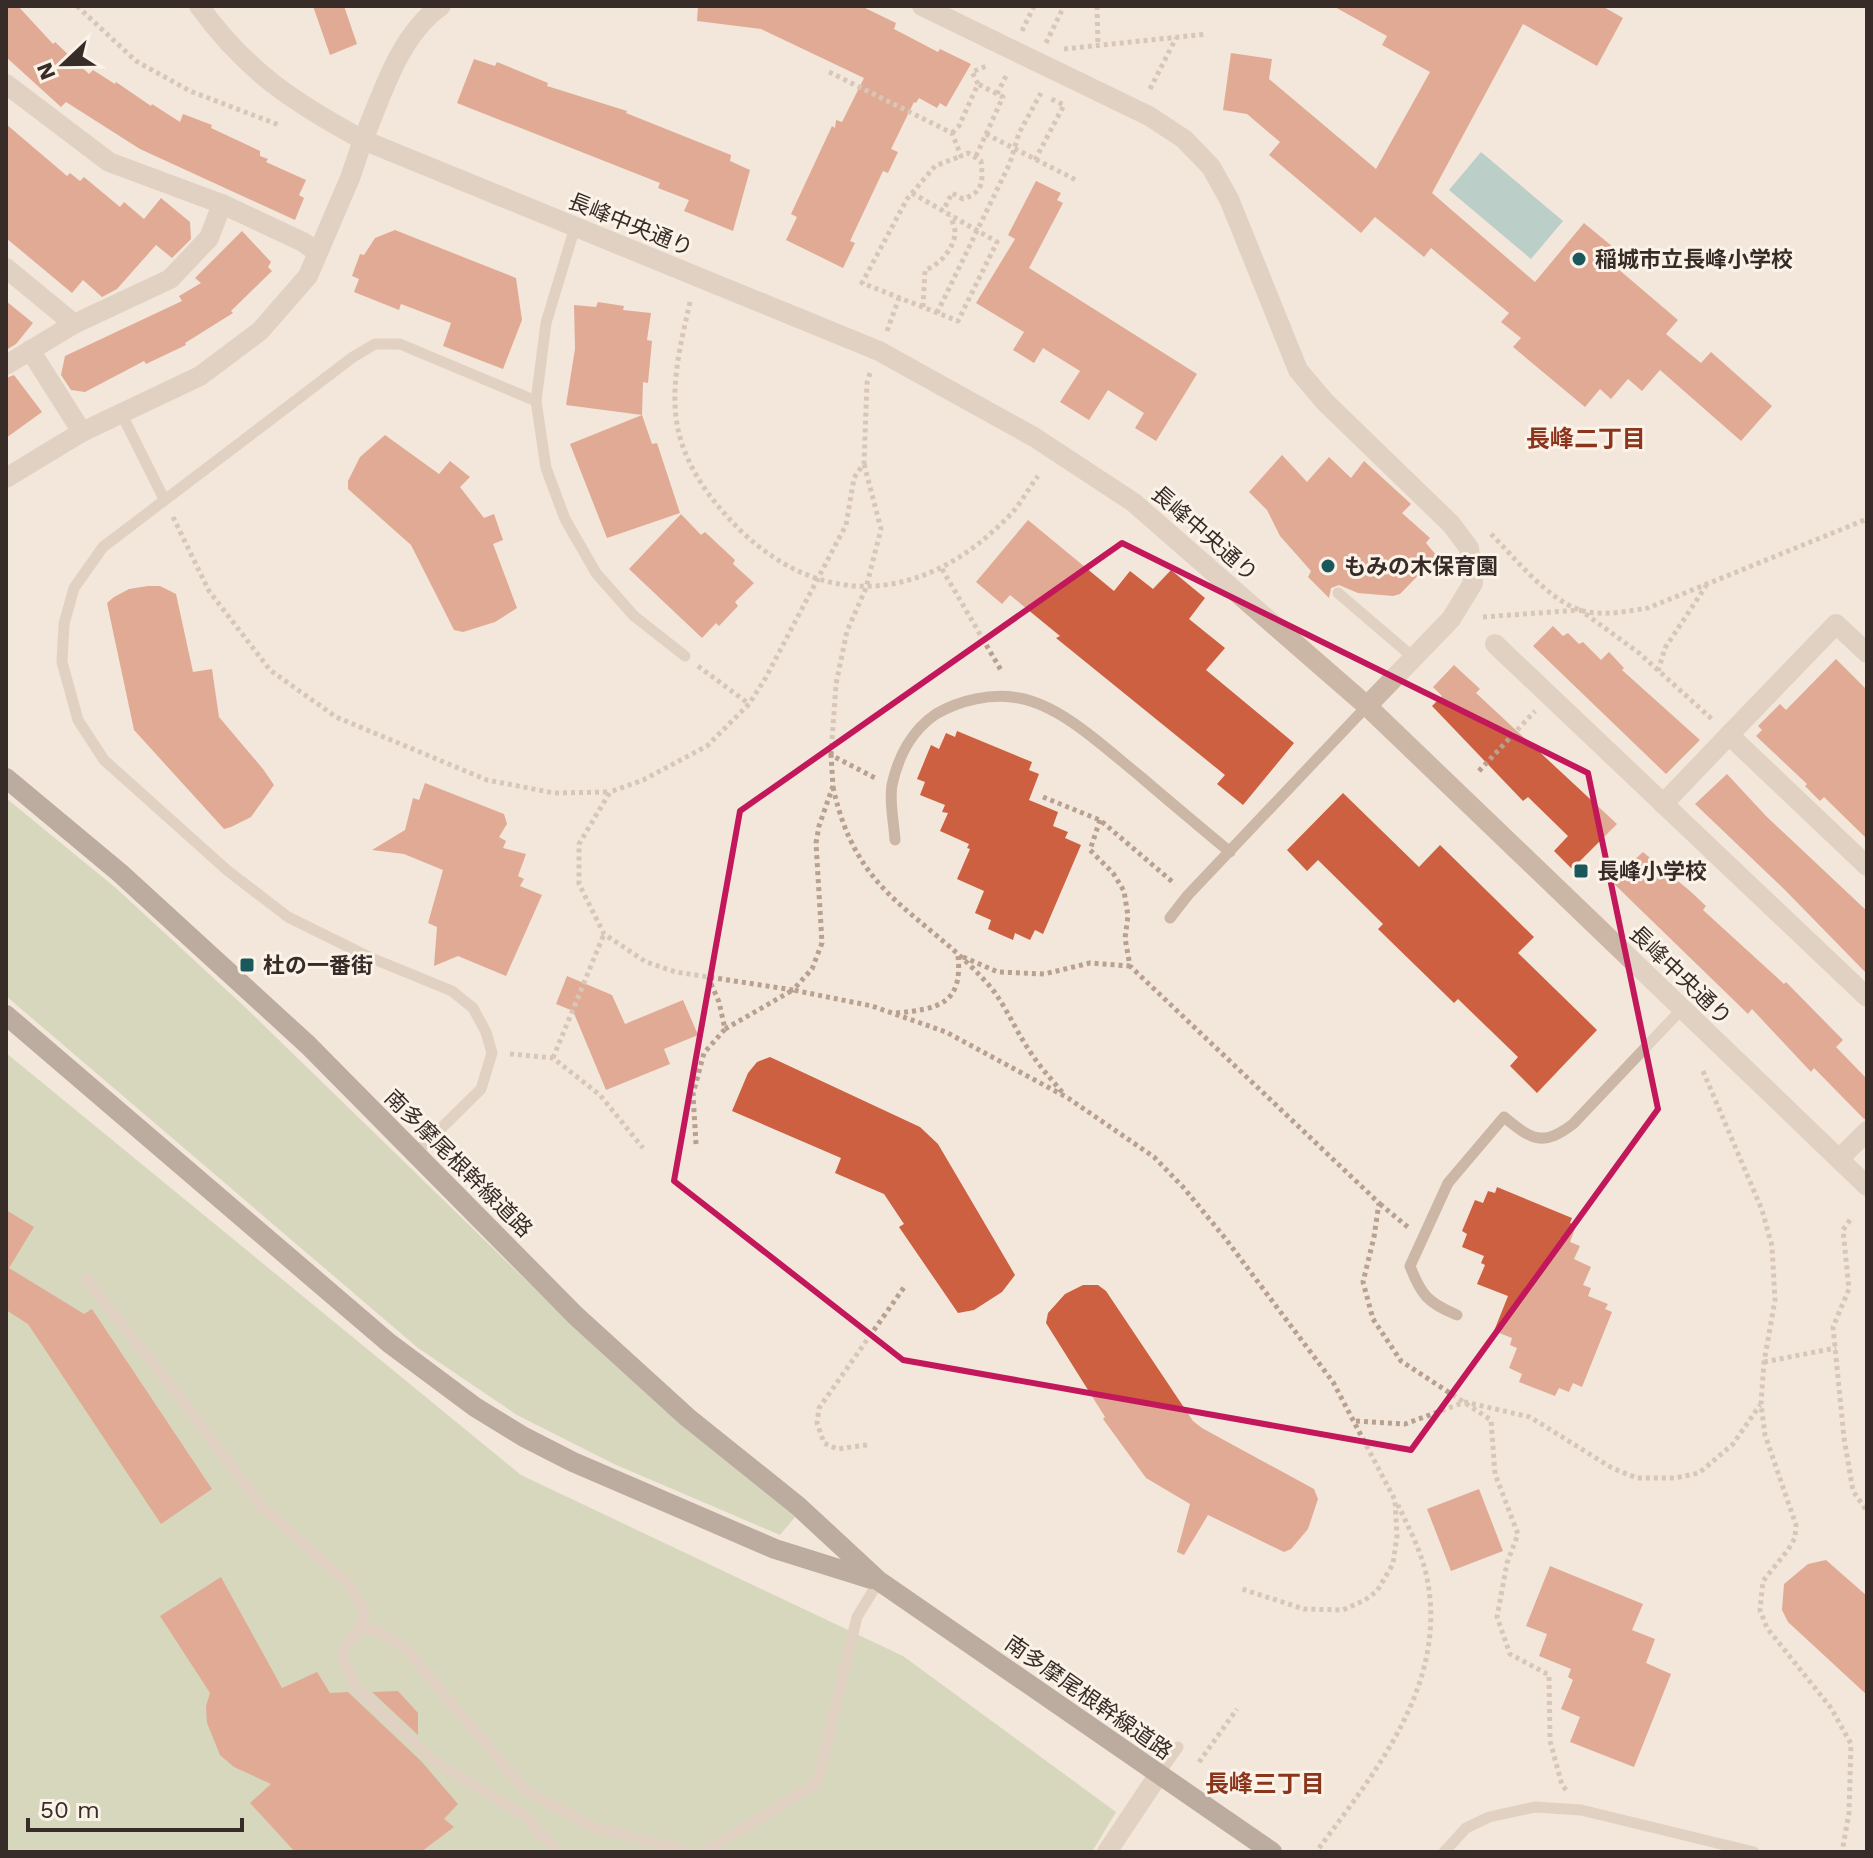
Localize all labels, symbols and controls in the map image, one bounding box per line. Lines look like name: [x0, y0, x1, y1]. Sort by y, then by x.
north arrow: [24, 24, 104, 104]
text: N: [31, 59, 61, 84]
street label: 長峰中央通り: [565, 188, 697, 261]
place label: 稲城市立長峰小学校: [1595, 247, 1793, 272]
marker: 稲城市立長峰小学校: [1570, 250, 1588, 268]
district label: 長峰二丁目: [1526, 425, 1646, 453]
street label: 長峰中央通り: [1147, 481, 1263, 586]
place label: もみの木保育園: [1344, 554, 1498, 579]
marker: もみの木保育園: [1319, 557, 1337, 575]
place label: 長峰小学校: [1597, 859, 1707, 884]
marker: 長峰小学校: [1572, 862, 1590, 880]
street label: 長峰中央通り: [1624, 921, 1737, 1030]
place label: 杜の一番街: [263, 953, 373, 978]
marker: 杜の一番街: [238, 956, 256, 974]
street label: 南多摩尾根幹線道路: [380, 1085, 537, 1242]
street label: 南多摩尾根幹線道路: [1000, 1630, 1177, 1764]
district label: 長峰三丁目: [1205, 1770, 1325, 1798]
scale bar: [28, 1782, 242, 1832]
text: 50 m: [40, 1796, 100, 1824]

